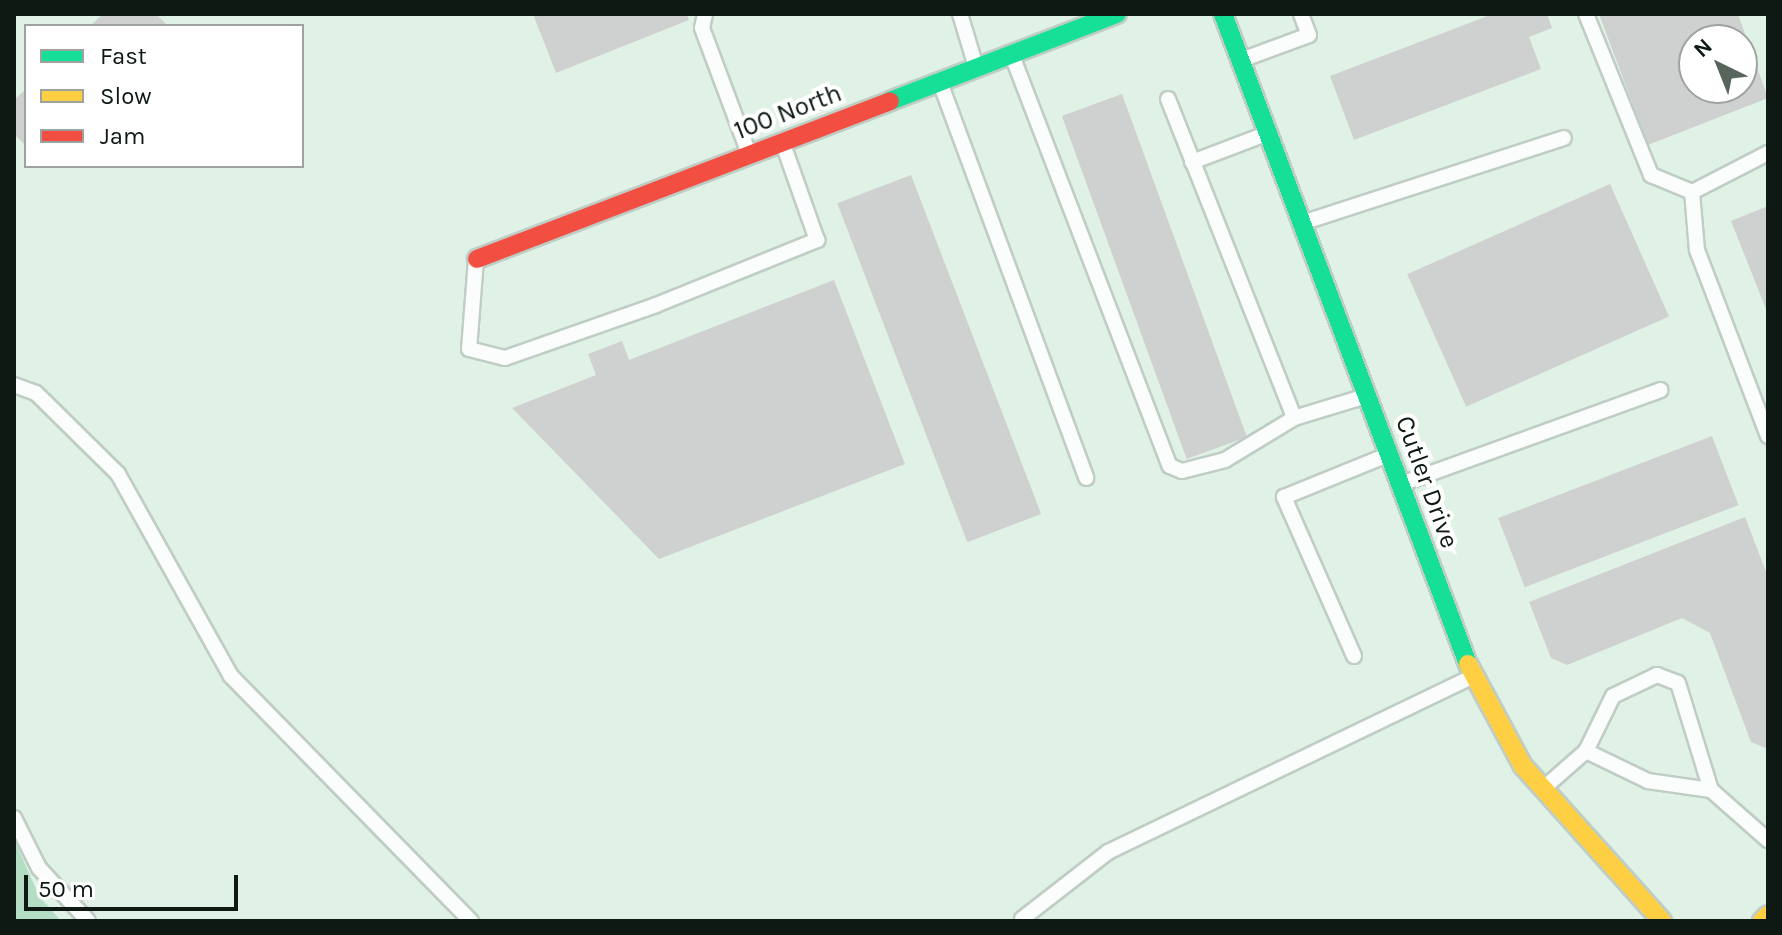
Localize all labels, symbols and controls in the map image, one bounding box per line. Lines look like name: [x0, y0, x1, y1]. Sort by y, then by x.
legend: [24, 24, 304, 168]
north arrow: [1678, 24, 1758, 104]
text: N: [1688, 33, 1718, 63]
text: Fast: [100, 42, 147, 70]
street label: 100 North: [730, 77, 846, 147]
text: Slow: [100, 82, 152, 110]
text: Jam: [100, 122, 145, 150]
street label: Cutler Drive: [1389, 412, 1465, 552]
scale bar: [28, 859, 242, 909]
text: 50 m: [38, 875, 94, 903]

